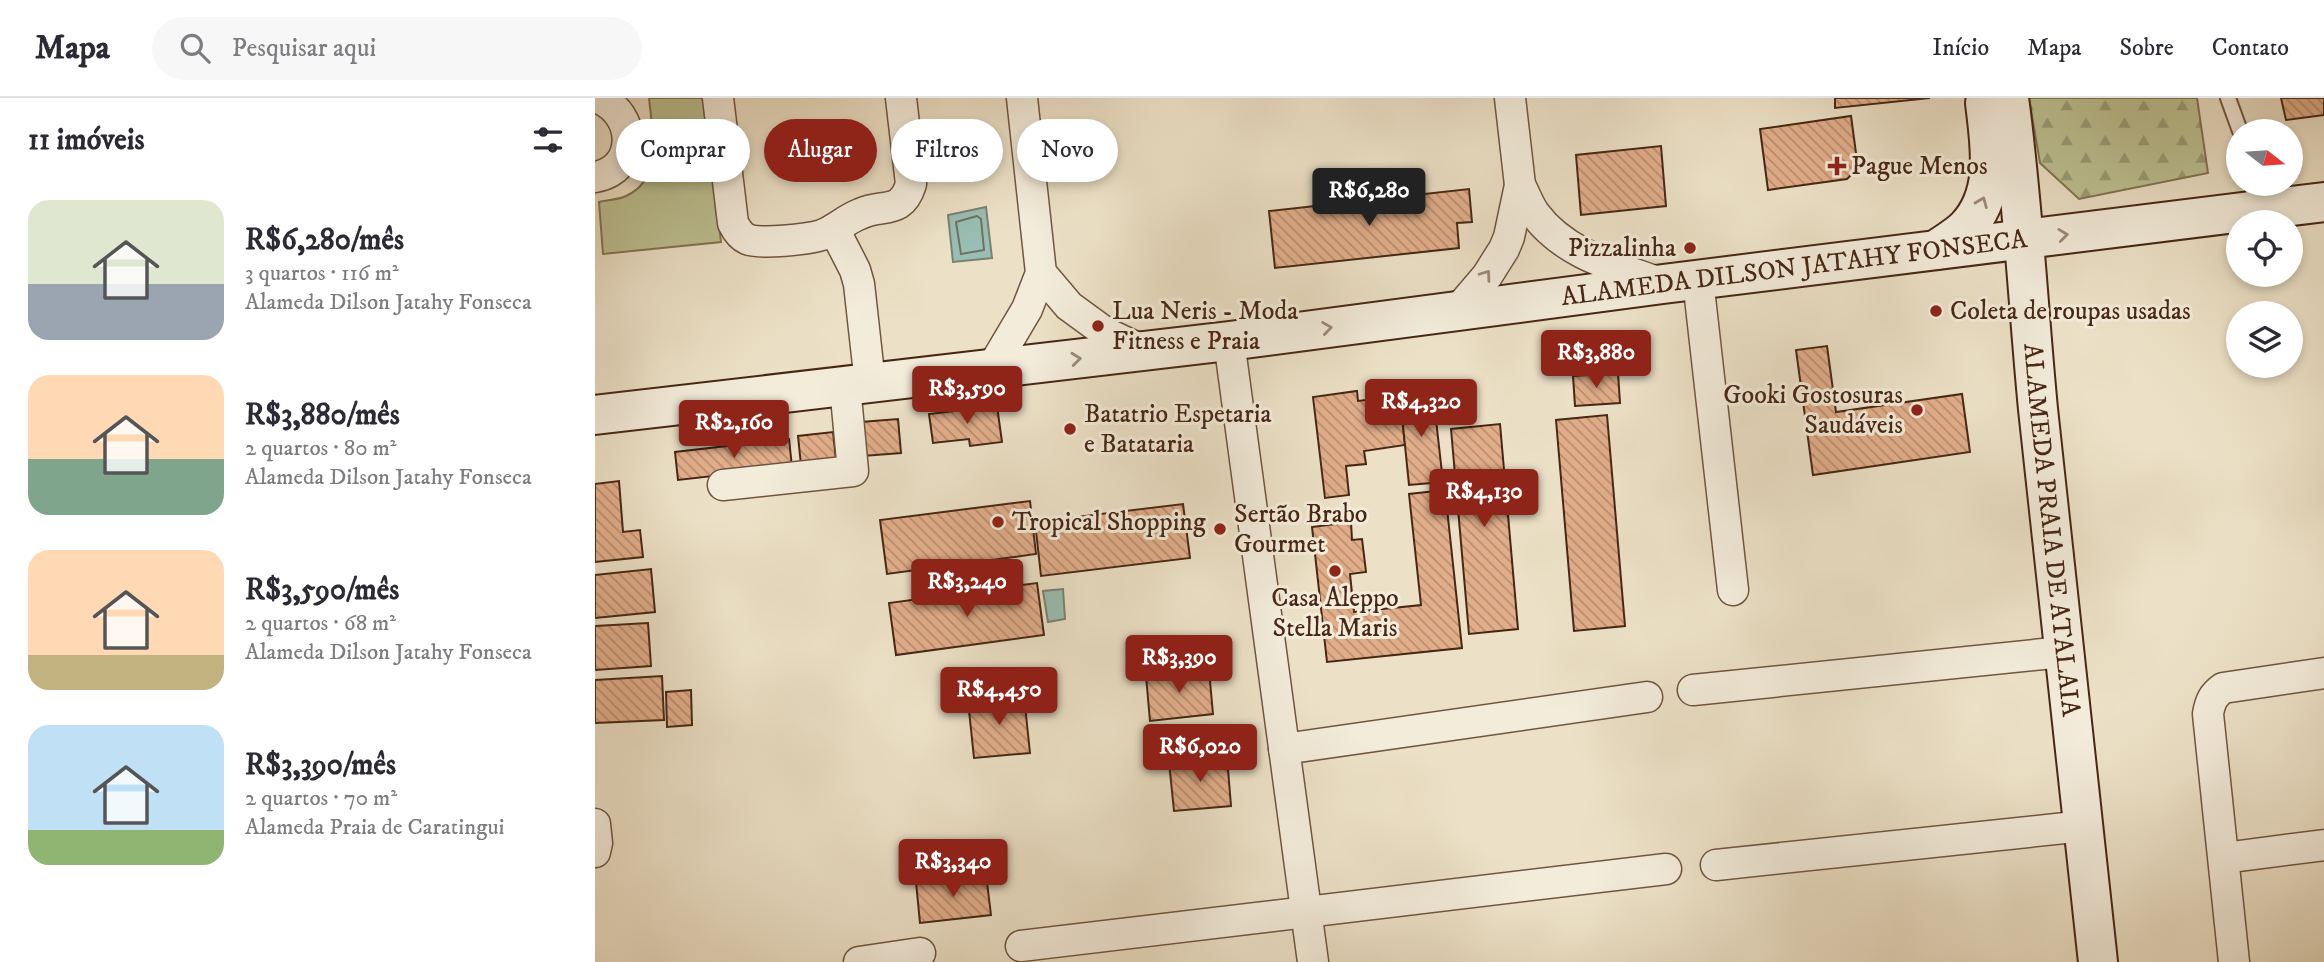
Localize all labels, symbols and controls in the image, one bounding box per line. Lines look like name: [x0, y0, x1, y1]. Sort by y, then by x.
search box: [152, 17, 642, 80]
text: Mapa: [35, 28, 110, 69]
icon: search: [176, 29, 214, 67]
text: Pesquisar aqui: [232, 32, 376, 65]
text: Início: [1932, 33, 1989, 63]
text: Mapa: [2027, 33, 2081, 63]
text: Sobre: [2119, 33, 2174, 63]
text: Contato: [2212, 33, 2289, 63]
chip: Comprar: [616, 119, 750, 182]
chip: Alugar: [764, 119, 877, 182]
chip: Filtros: [891, 119, 1003, 182]
chip: Novo: [1017, 119, 1118, 182]
north arrow: [2226, 119, 2303, 196]
map controls: [2226, 119, 2303, 378]
icon: filters: [529, 121, 567, 159]
text: 11 imóveis: [28, 122, 145, 159]
place label: Pague Menos: [1851, 150, 1988, 183]
marker: Pague Menos: [1829, 158, 1845, 174]
pin: R$6,280: [1304, 169, 1434, 228]
text: R$6,280: [1328, 176, 1410, 205]
one-way arrow: [1973, 197, 1987, 209]
button: locate: [2226, 210, 2303, 287]
text: R$6,280/mês: [245, 222, 404, 259]
street label: ALAMEDA DILSON JATAHY FONSECA: [1559, 222, 2029, 314]
one-way arrow: [2057, 227, 2069, 242]
icon: home: [84, 228, 168, 312]
place label: Pizzalinha: [1568, 232, 1676, 265]
marker: Pizzalinha: [1682, 240, 1698, 256]
text: 3 quartos · 116 m²: [245, 259, 399, 288]
one-way arrow: [1478, 271, 1491, 283]
text: Alameda Dilson Jatahy Fonseca: [245, 288, 532, 317]
place label: Lua Neris - Moda Fitness e Praia: [1112, 295, 1298, 358]
place label: Coleta de roupas usadas: [1950, 295, 2191, 328]
button: layers: [2226, 301, 2303, 378]
marker: Coleta de roupas usadas: [1928, 303, 1944, 319]
marker: Lua Neris - Moda Fitness e Praia: [1090, 318, 1106, 334]
one-way arrow: [1321, 320, 1332, 335]
pin: R$3,880: [1531, 330, 1661, 390]
text: R$3,880: [1557, 338, 1635, 367]
street label: ALAMEDA PRAIA DE ATALAIA: [2016, 342, 2087, 719]
one-way arrow: [1071, 351, 1082, 366]
pin: R$3,590: [902, 366, 1032, 426]
text: R$3,590: [928, 374, 1006, 403]
place label: Gooki Gostosuras Saudáveis: [1723, 379, 1903, 442]
pin: R$4,320: [1356, 380, 1486, 439]
text: R$4,320: [1381, 387, 1461, 416]
text: R$3,880/mês: [245, 397, 400, 434]
place label: Batatrio Espetaria e Batataria: [1084, 398, 1272, 461]
pin: R$2,160: [669, 400, 799, 460]
marker: Gooki Gostosuras Saudáveis: [1909, 402, 1925, 418]
icon: home: [84, 403, 168, 487]
text: R$2,160: [695, 408, 773, 437]
marker: Batatrio Espetaria e Batataria: [1062, 421, 1078, 437]
text: 2 quartos · 80 m²: [245, 434, 397, 463]
text: Alameda Dilson Jatahy Fonseca: [245, 463, 532, 492]
pin: R$4,130: [1419, 470, 1549, 529]
text: R$4,130: [1445, 477, 1523, 506]
place label: Sertão Brabo Gourmet: [1234, 498, 1368, 561]
place label: Tropical Shopping: [1012, 506, 1206, 539]
marker: Tropical Shopping: [990, 514, 1006, 530]
marker: Sertão Brabo Gourmet: [1212, 521, 1228, 537]
pin: R$3,240: [902, 560, 1032, 619]
marker: Casa Aleppo Stella Maris: [1327, 563, 1343, 579]
text: R$3,240: [927, 567, 1007, 596]
text: R$3,590/mês: [245, 572, 399, 609]
icon: home: [84, 578, 168, 662]
place label: Casa Aleppo Stella Maris: [1271, 582, 1399, 645]
text: 2 quartos · 68 m²: [245, 609, 396, 638]
pin: R$3,390: [1114, 636, 1244, 695]
text: Alameda Dilson Jatahy Fonseca: [245, 638, 532, 667]
text: R$3,390: [1141, 643, 1217, 672]
pin: R$4,450: [934, 668, 1064, 727]
text: R$4,450: [956, 675, 1042, 704]
pin: R$6,020: [1135, 724, 1265, 784]
text: R$6,020: [1159, 732, 1241, 761]
text: R$3,390/mês: [245, 747, 396, 784]
icon: home: [84, 753, 168, 837]
text: 2 quartos · 70 m²: [245, 784, 397, 813]
text: Alameda Praia de Caratingui: [245, 813, 504, 842]
pin: R$3,340: [888, 840, 1018, 899]
text: R$3,340: [915, 847, 991, 876]

